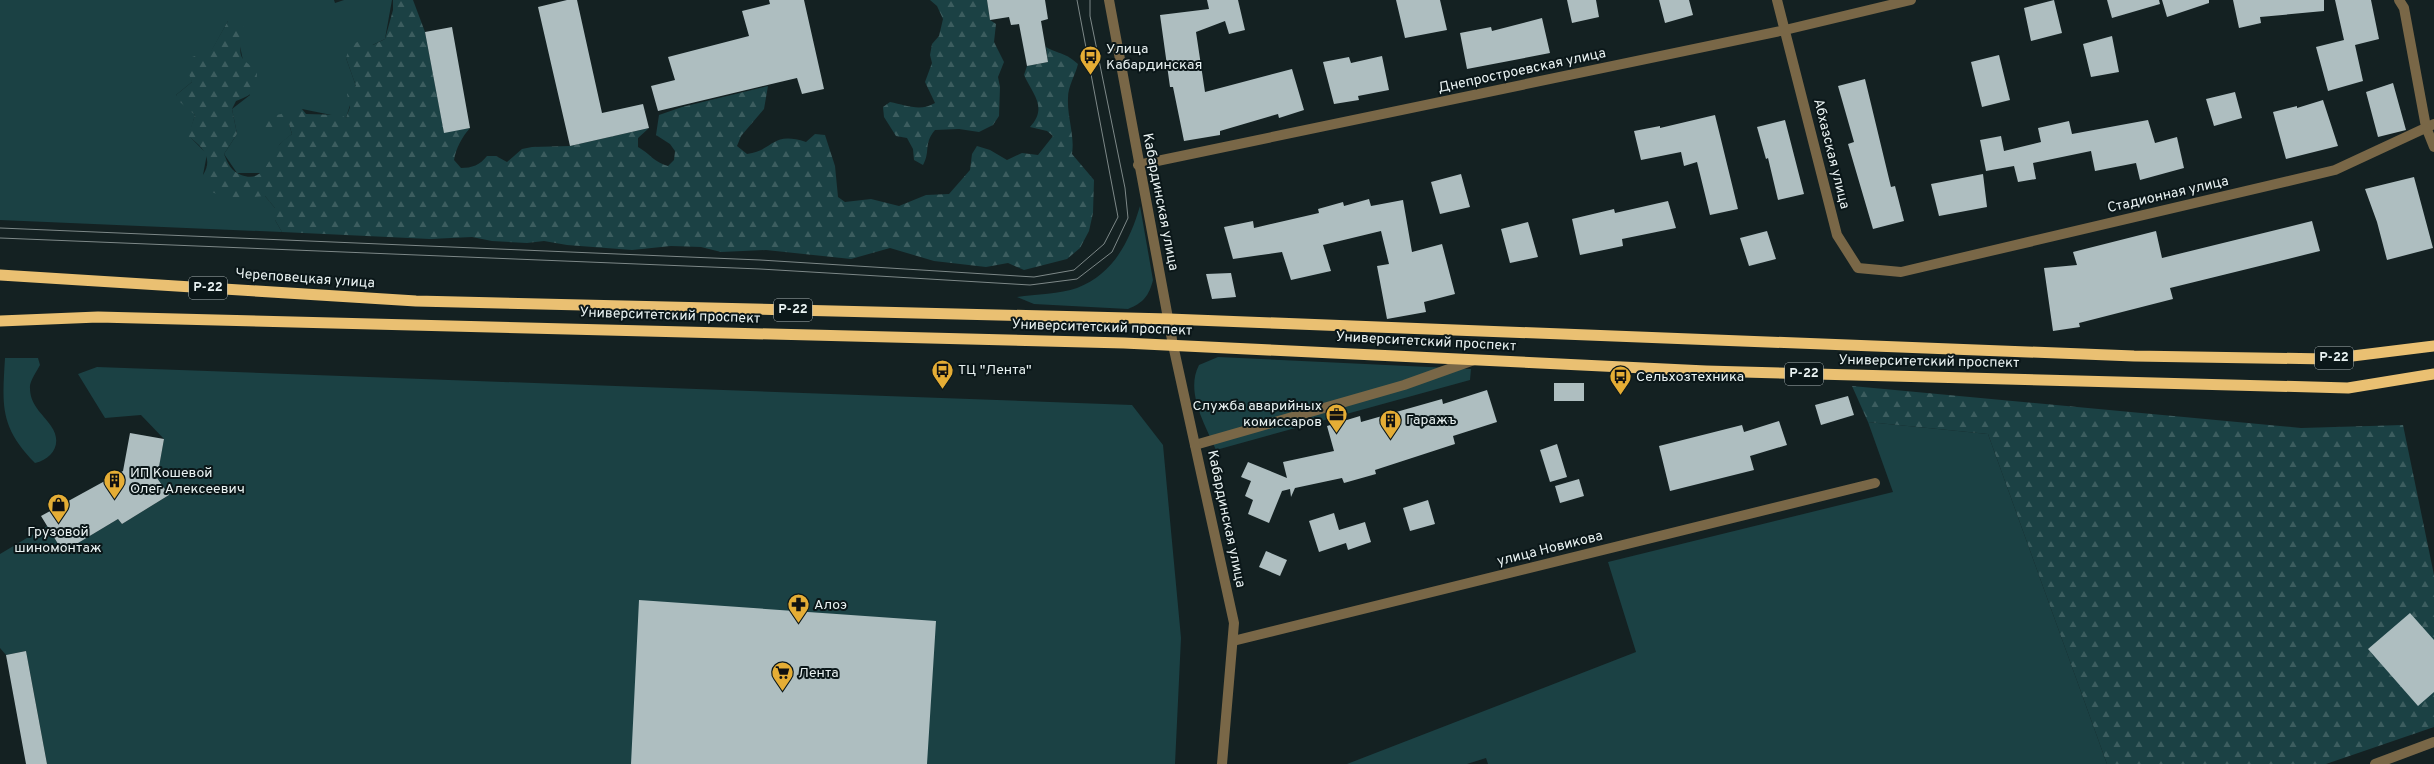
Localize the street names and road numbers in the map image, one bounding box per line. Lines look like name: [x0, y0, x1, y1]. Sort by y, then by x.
street label: Днепростроевская улица: [1437, 45, 1607, 97]
street label: Абхазская улица: [1809, 97, 1853, 211]
street label: Кабардинская улица: [1138, 132, 1182, 272]
street label: Стадионная улица: [2106, 173, 2230, 217]
street label: Череповецкая улица: [235, 266, 375, 292]
road number: Р-22: [189, 277, 227, 299]
road number: Р-22: [774, 299, 812, 321]
street label: Университетский проспект: [579, 304, 761, 328]
street label: Университетский проспект: [1011, 316, 1193, 340]
street label: Университетский проспект: [1335, 329, 1517, 355]
road number: Р-22: [2315, 347, 2353, 369]
street label: Университетский проспект: [1838, 352, 2020, 372]
road number: Р-22: [1785, 363, 1823, 385]
street label: Кабардинская улица: [1203, 449, 1249, 589]
street label: улица Новикова: [1495, 528, 1605, 570]

